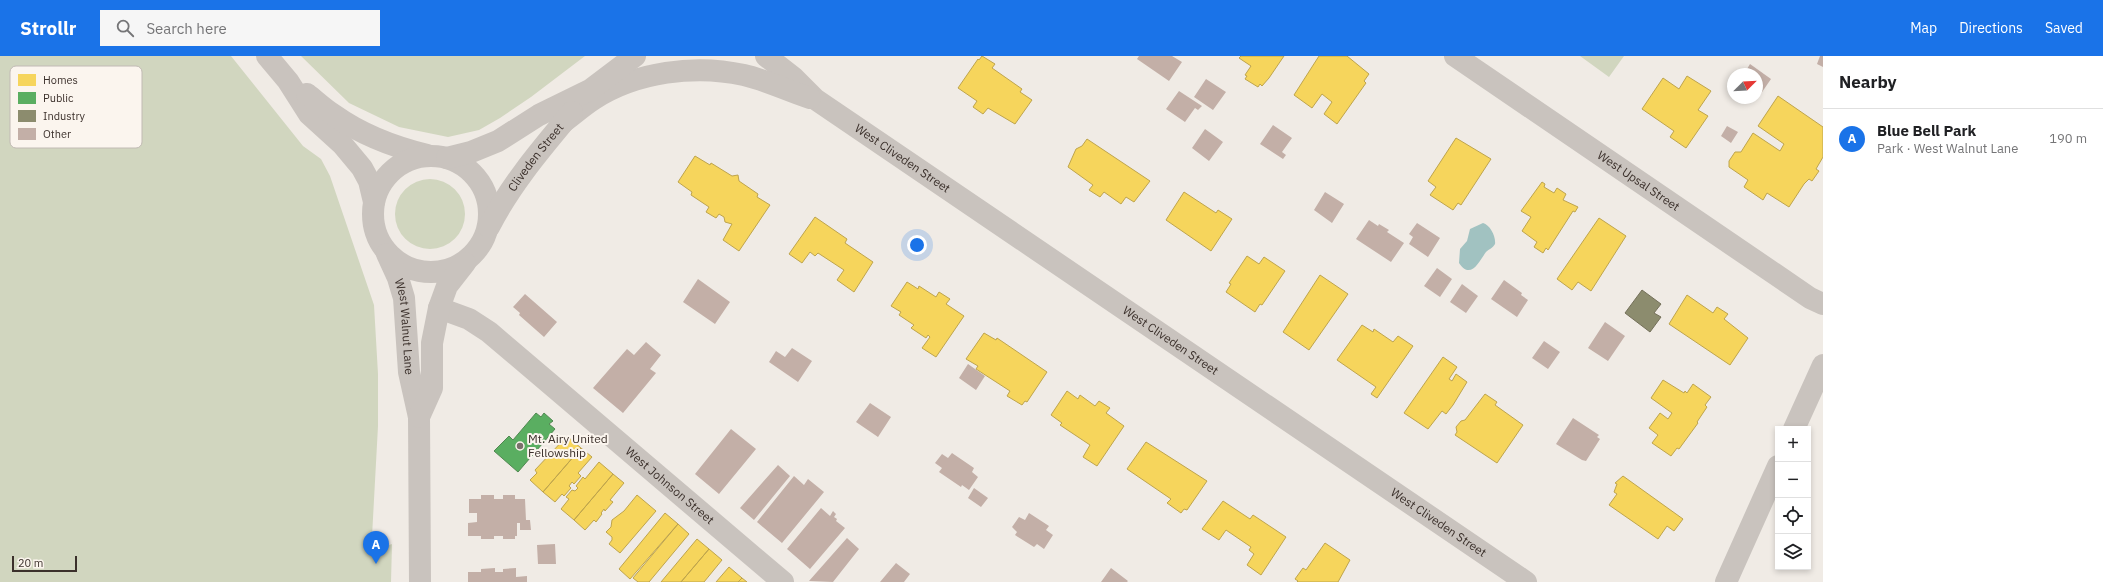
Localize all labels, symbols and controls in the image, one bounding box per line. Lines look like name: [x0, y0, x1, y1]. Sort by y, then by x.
search box: [100, 10, 380, 46]
text: Strollr: [20, 16, 76, 40]
icon: search: [114, 17, 136, 39]
text: Search here: [146, 19, 227, 38]
text: Map: [1910, 19, 1937, 37]
text: Directions: [1959, 19, 2023, 37]
text: Saved: [2045, 19, 2083, 37]
legend: [10, 66, 142, 148]
north arrow: [1727, 68, 1763, 104]
text: Nearby: [1839, 71, 1897, 93]
text: Homes: [43, 73, 78, 87]
text: Public: [43, 91, 74, 105]
text: Industry: [43, 109, 86, 123]
street label: Cliveden Street: [504, 120, 567, 194]
street label: West Cliveden Street: [852, 120, 953, 196]
text: Blue Bell Park: [1877, 121, 1976, 140]
text: Other: [43, 127, 71, 141]
text: A: [1848, 130, 1856, 147]
text: 190 m: [2049, 130, 2087, 147]
text: Park · West Walnut Lane: [1877, 140, 2018, 157]
street label: West Upsal Street: [1595, 147, 1683, 214]
your location: [907, 235, 927, 255]
street label: West Walnut Lane: [392, 277, 417, 376]
street label: West Cliveden Street: [1120, 302, 1221, 378]
map controls: [1775, 426, 1811, 570]
button: +: [1775, 426, 1811, 462]
place label: Mt. Airy United Fellowship: [528, 431, 608, 460]
marker: Mt. Airy United Fellowship: [515, 441, 525, 451]
street label: West Johnson Street: [623, 443, 717, 527]
button: −: [1775, 462, 1811, 498]
street label: West Cliveden Street: [1388, 484, 1489, 560]
button: locate: [1775, 498, 1811, 534]
pin: A: [363, 531, 389, 564]
button: layers: [1775, 534, 1811, 570]
scale bar: [12, 554, 77, 573]
text: 20 m: [18, 556, 43, 570]

